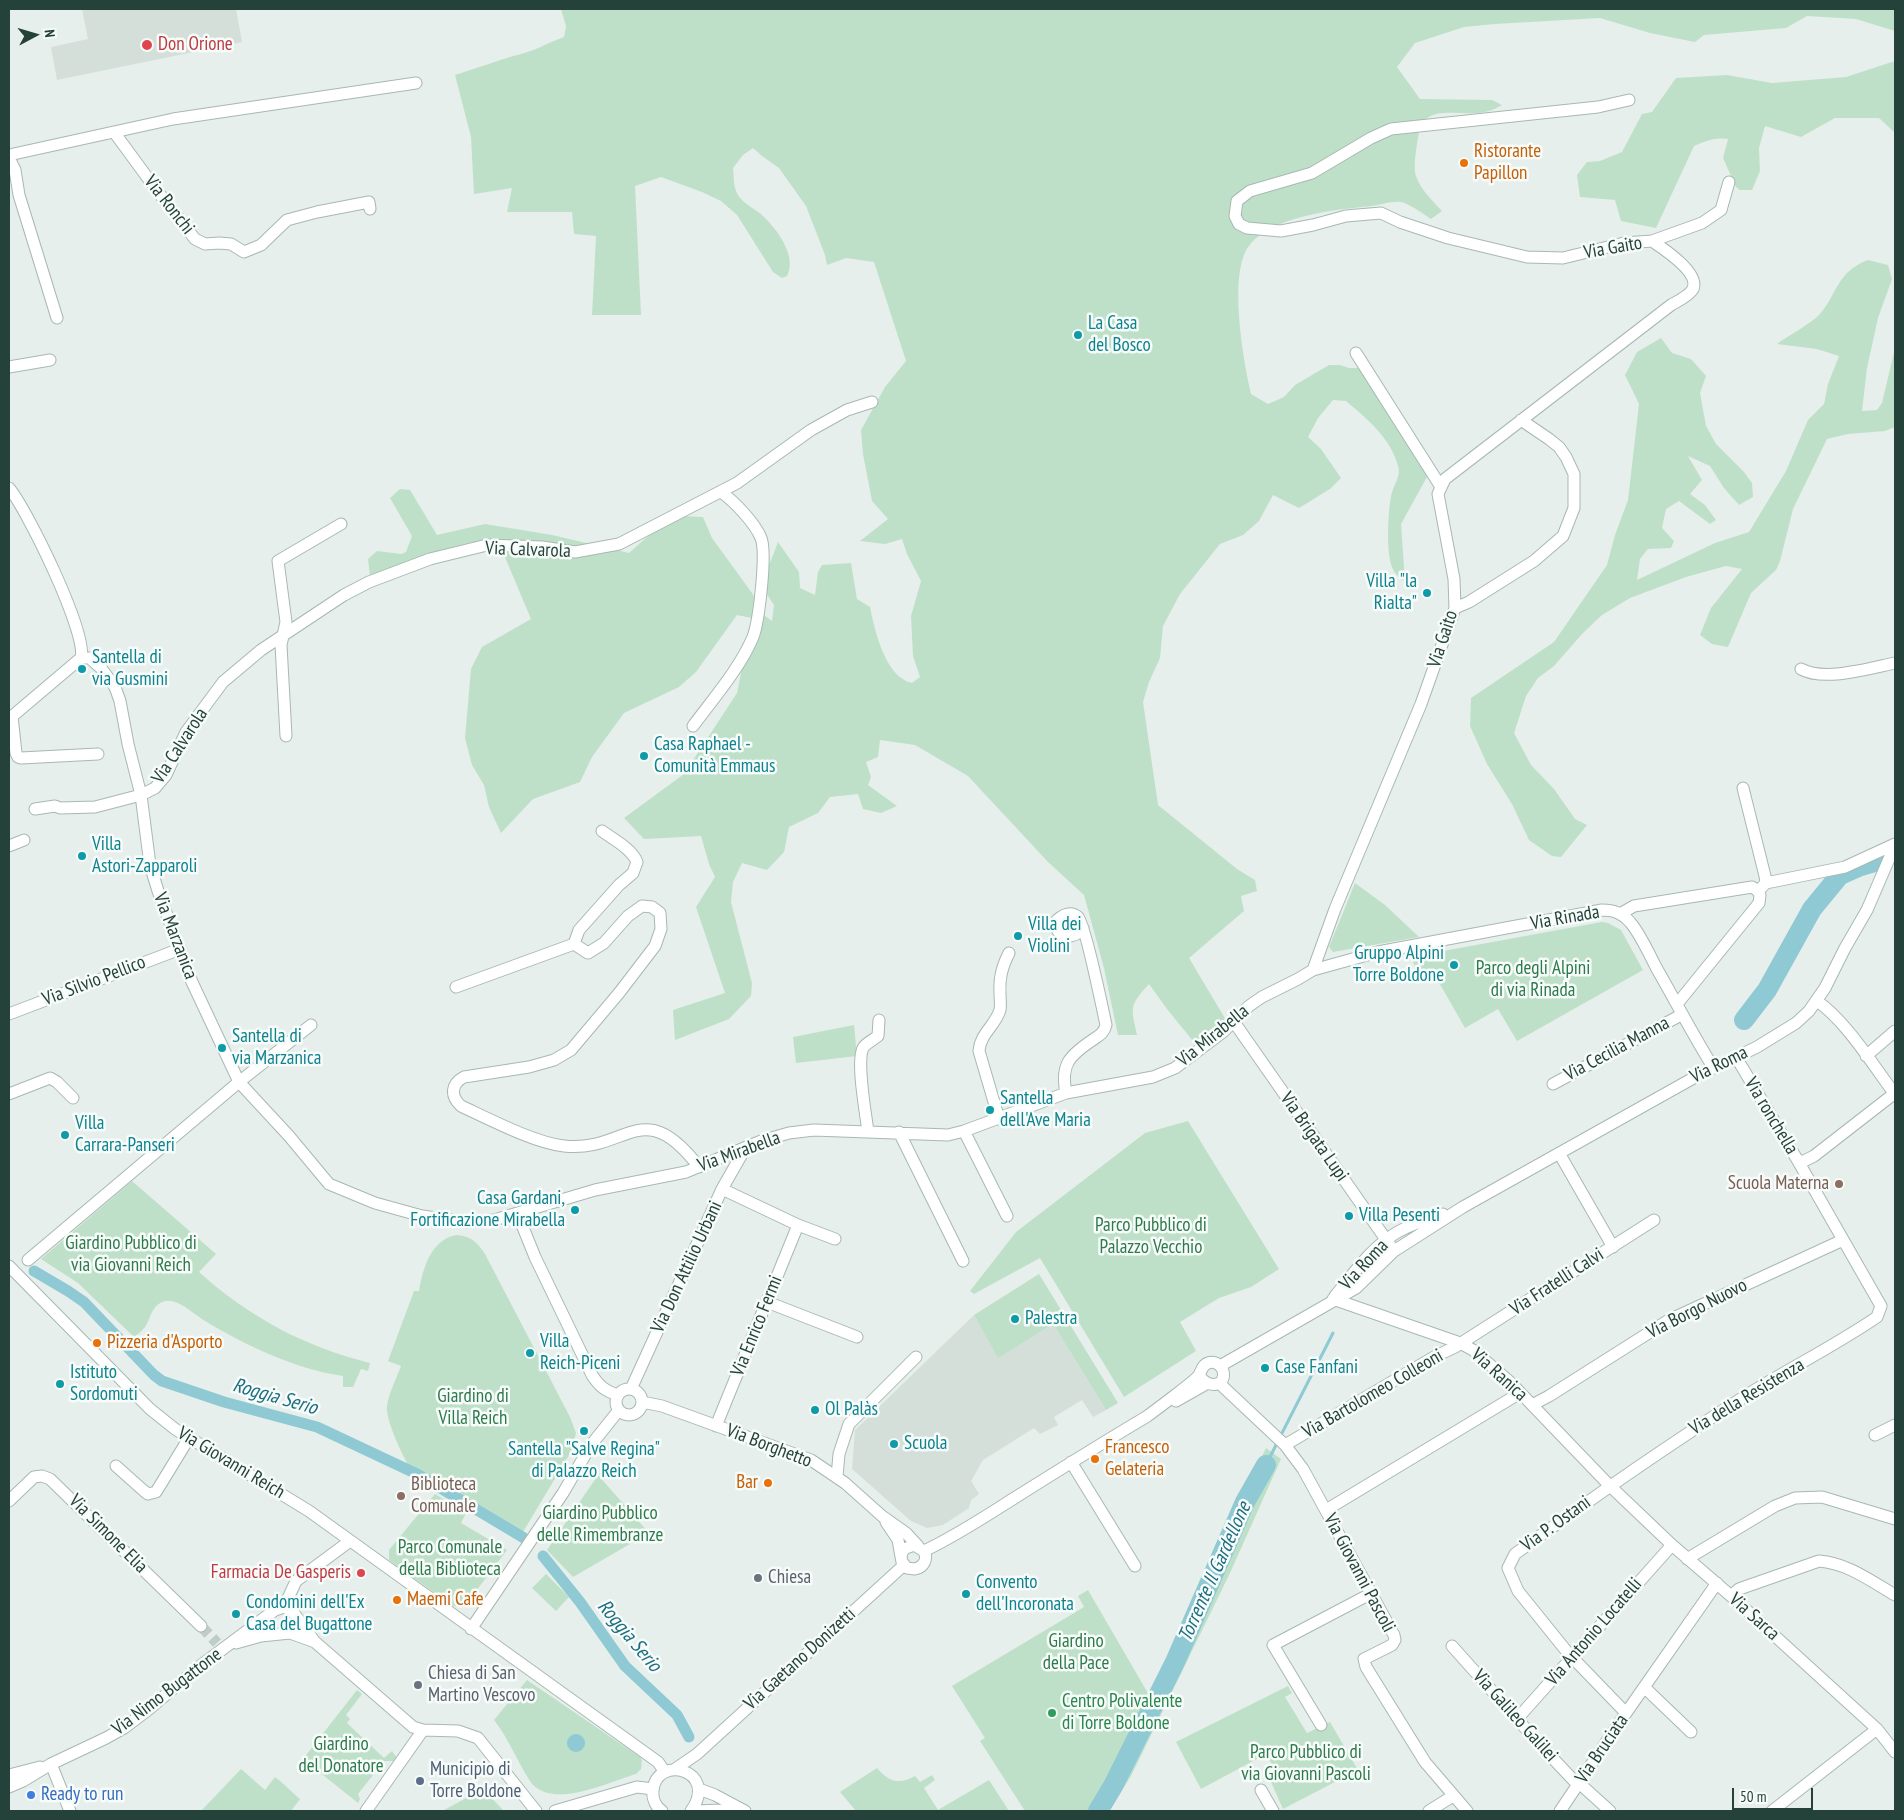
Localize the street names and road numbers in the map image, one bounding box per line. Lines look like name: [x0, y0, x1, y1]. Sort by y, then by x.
street label: Via Ronchi: [139, 171, 199, 239]
street label: Via Gaito: [1582, 232, 1644, 264]
street label: Via Calvarola: [485, 537, 571, 563]
street label: Via Gaito: [1423, 607, 1463, 671]
street label: Via Calvarola: [147, 704, 213, 788]
street label: Via Marzanica: [148, 890, 202, 982]
street label: Via Rinada: [1529, 901, 1601, 935]
street label: Via Silvio Pellico: [39, 951, 149, 1011]
street label: Via Mirabella: [1172, 1000, 1254, 1072]
street label: Via Cecilia Manna: [1561, 1012, 1673, 1086]
street label: Via Roma: [1687, 1041, 1751, 1089]
street label: Via ronchella: [1739, 1073, 1803, 1159]
street label: Via Brigata Lupi: [1275, 1088, 1353, 1186]
street label: Via Mirabella: [695, 1127, 783, 1177]
street label: Via Don Attilio Urbani: [647, 1198, 727, 1336]
street label: Via Roma: [1335, 1235, 1393, 1295]
street label: Via Fratelli Calvi: [1506, 1243, 1608, 1321]
street label: Via Enrico Fermi: [726, 1272, 788, 1380]
street label: Via Borgo Nuovo: [1643, 1274, 1751, 1344]
street label: Via Bartolomeo Colleoni: [1299, 1344, 1447, 1444]
street label: Via Ranica: [1466, 1344, 1532, 1406]
street label: Via della Resistenza: [1685, 1354, 1809, 1440]
street label: Via Borghetto: [723, 1419, 815, 1473]
street label: Via Giovanni Reich: [173, 1422, 289, 1504]
street label: Via Simone Elia: [64, 1490, 152, 1578]
street label: Via P. Ostani: [1517, 1491, 1595, 1557]
street label: Via Giovanni Pascoli: [1318, 1510, 1400, 1636]
street label: Via Antonio Locatelli: [1541, 1573, 1647, 1691]
street label: Via Sarca: [1724, 1589, 1784, 1645]
street label: Via Gaetano Donizetti: [739, 1603, 861, 1715]
street label: Via Nimo Bugattone: [108, 1643, 226, 1741]
street label: Via Galileo Galilei: [1468, 1665, 1562, 1767]
street label: Via Bruciata: [1571, 1710, 1633, 1788]

